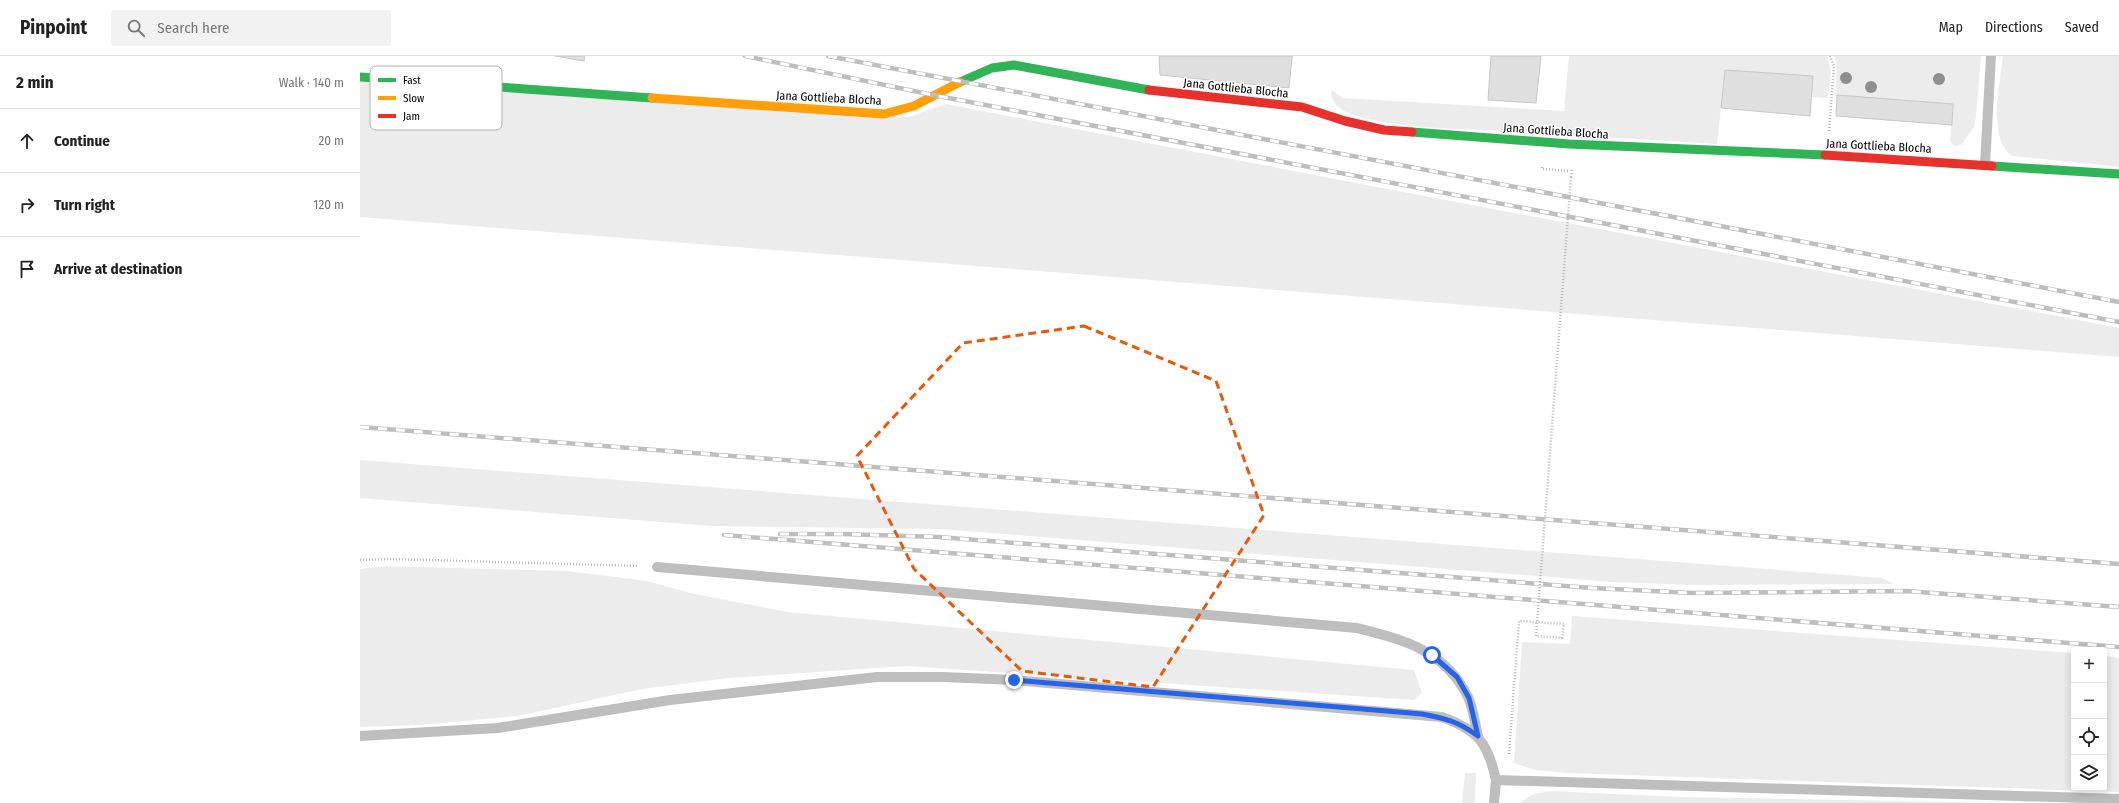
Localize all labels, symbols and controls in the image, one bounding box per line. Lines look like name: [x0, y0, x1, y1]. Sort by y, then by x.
search box: [111, 10, 391, 46]
text: Pinpoint: [20, 16, 87, 39]
icon: search: [125, 17, 147, 39]
text: Search here: [157, 19, 230, 37]
text: Map: [1939, 19, 1963, 36]
text: Directions: [1985, 19, 2043, 36]
text: Saved: [2065, 19, 2099, 36]
legend: [370, 66, 502, 130]
text: 2 min: [16, 72, 54, 93]
text: Fast: [403, 74, 421, 87]
text: Walk · 140 m: [279, 75, 344, 90]
street label: Jana Gottlieba Blocha: [1183, 76, 1289, 100]
street label: Jana Gottlieba Blocha: [776, 88, 882, 108]
text: Slow: [403, 92, 424, 105]
text: Jam: [403, 110, 420, 123]
street label: Jana Gottlieba Blocha: [1503, 120, 1609, 142]
icon: ahead: [16, 130, 38, 152]
text: Continue: [54, 132, 110, 150]
text: 20 m: [318, 133, 344, 148]
street label: Jana Gottlieba Blocha: [1826, 136, 1932, 156]
icon: right: [16, 194, 38, 216]
text: Turn right: [54, 196, 115, 214]
text: 120 m: [313, 197, 344, 212]
icon: arrive: [16, 258, 38, 280]
text: Arrive at destination: [54, 260, 182, 278]
route start: [1423, 646, 1441, 664]
map controls: [2071, 647, 2107, 791]
button: +: [2071, 647, 2107, 683]
route end: [1005, 671, 1023, 689]
button: −: [2071, 683, 2107, 719]
button: locate: [2071, 719, 2107, 755]
button: layers: [2071, 755, 2107, 791]

